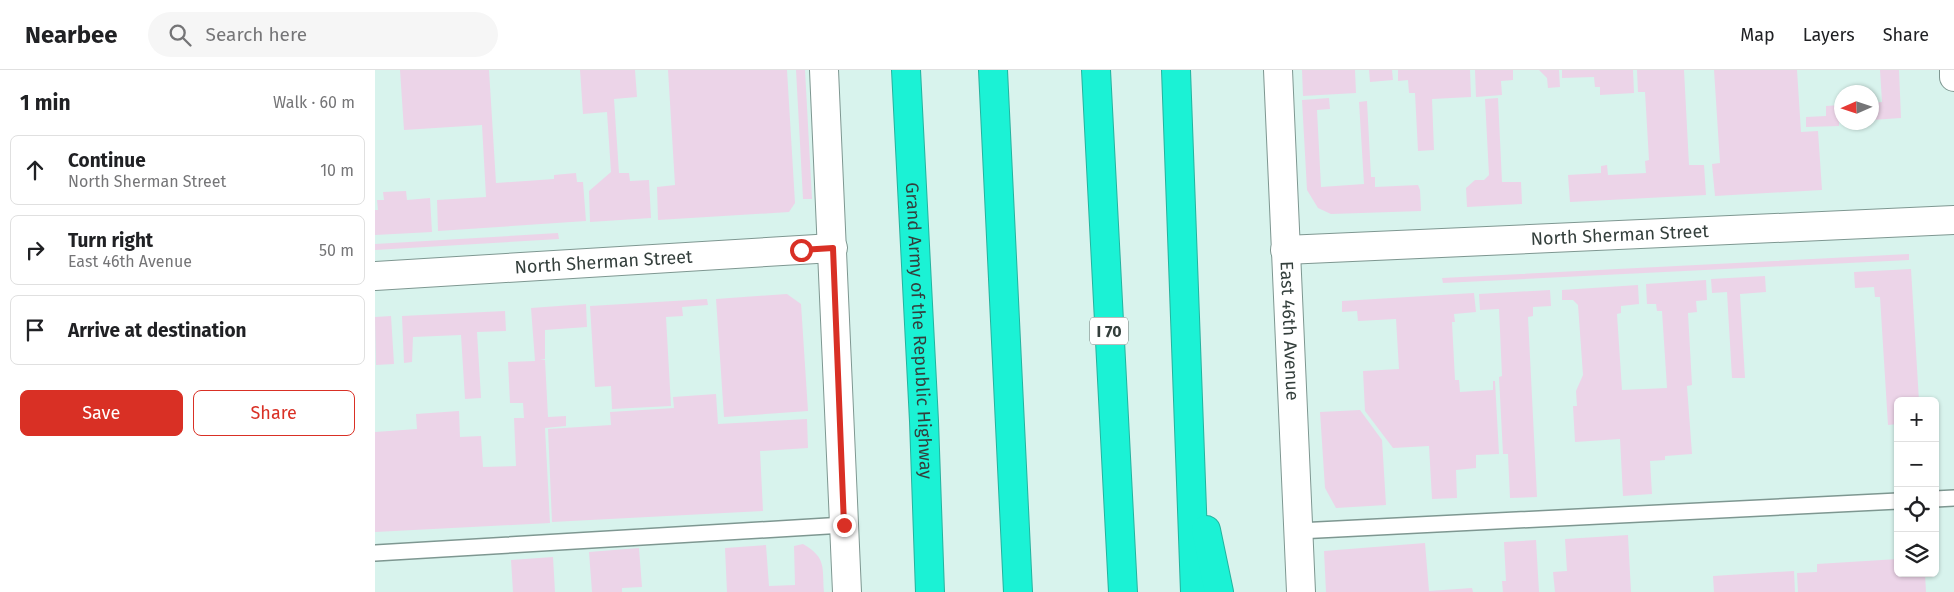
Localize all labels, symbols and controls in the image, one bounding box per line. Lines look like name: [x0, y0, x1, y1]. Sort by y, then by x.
search box: [148, 12, 498, 57]
text: Nearbee: [25, 21, 118, 49]
icon: search: [166, 21, 194, 49]
text: Search here: [206, 23, 307, 46]
text: Map: [1740, 24, 1775, 46]
text: Layers: [1803, 24, 1855, 46]
text: Share: [1883, 24, 1929, 46]
north arrow: [1834, 85, 1879, 130]
text: 1 min: [20, 90, 71, 116]
text: Walk · 60 m: [273, 93, 355, 112]
text: Continue: [68, 149, 146, 172]
icon: ahead: [21, 156, 49, 184]
text: 10 m: [320, 161, 354, 180]
text: North Sherman Street: [68, 172, 226, 191]
street label: Grand Army of the Republic Highway: [901, 182, 937, 480]
street label: North Sherman Street: [1530, 220, 1710, 250]
text: Turn right: [68, 229, 153, 252]
icon: right: [21, 236, 49, 264]
route start: [790, 239, 813, 262]
text: 50 m: [319, 241, 354, 260]
street label: North Sherman Street: [514, 246, 694, 278]
text: East 46th Avenue: [68, 252, 192, 271]
street label: East 46th Avenue: [1275, 261, 1304, 401]
icon: arrive: [21, 316, 49, 344]
road number: I 70: [1090, 318, 1128, 344]
text: Arrive at destination: [68, 319, 247, 342]
button: Save: [20, 390, 183, 436]
button: Share: [193, 390, 355, 436]
map controls: [1894, 397, 1939, 577]
button: +: [1894, 397, 1939, 442]
button: −: [1894, 442, 1939, 487]
button: locate: [1894, 487, 1939, 532]
route end: [833, 514, 856, 537]
button: layers: [1894, 532, 1939, 577]

